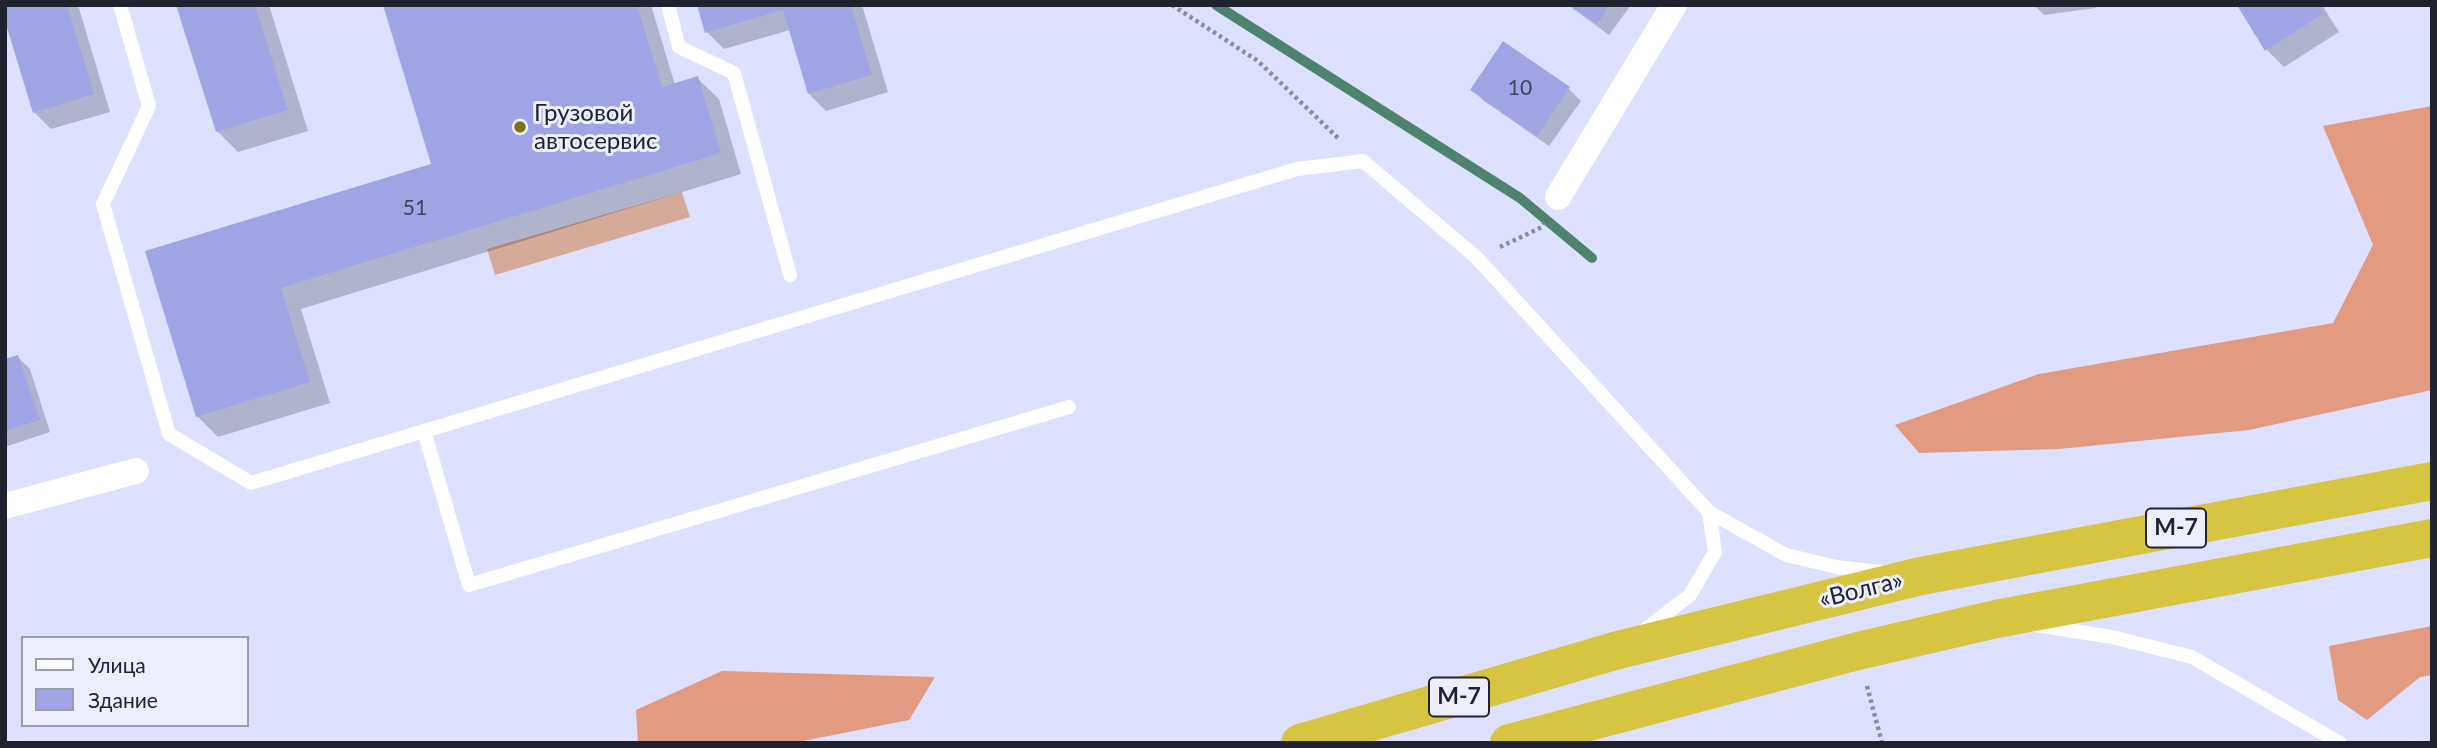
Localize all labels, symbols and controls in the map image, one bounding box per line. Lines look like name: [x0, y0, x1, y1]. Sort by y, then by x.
house number: 10: [1508, 75, 1532, 101]
place label: Грузовой автосервис: [534, 99, 657, 155]
marker: Грузовой автосервис: [512, 119, 528, 135]
house number: 51: [403, 195, 427, 221]
road number: М-7: [2146, 508, 2206, 548]
street label: «Волга»: [1816, 566, 1906, 614]
legend: [21, 636, 248, 727]
text: Улица: [88, 652, 146, 677]
road number: М-7: [1429, 678, 1489, 716]
text: Здание: [88, 687, 158, 712]

